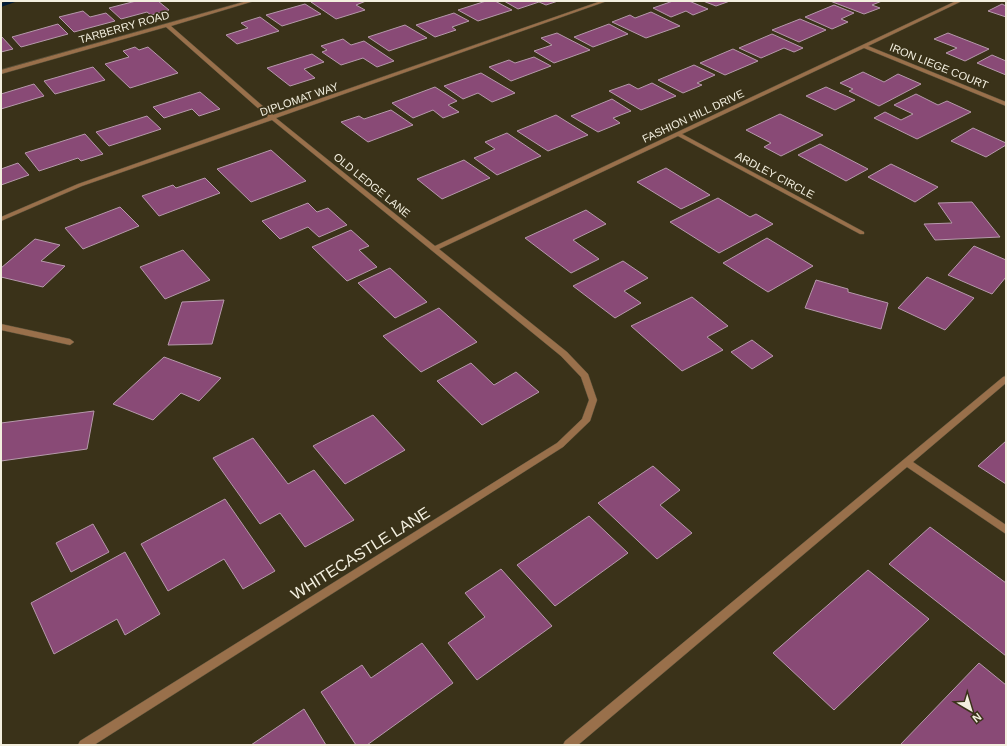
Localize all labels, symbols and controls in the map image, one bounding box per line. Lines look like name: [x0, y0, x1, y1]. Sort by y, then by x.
street label: TARBERRY ROAD: [77, 8, 171, 46]
street label: IRON LIEGE COURT: [888, 41, 990, 91]
street label: DIPLOMAT WAY: [258, 80, 340, 118]
street label: FASHION HILL DRIVE: [640, 87, 746, 145]
street label: ARDLEY CIRCLE: [734, 149, 816, 201]
street label: OLD LEDGE LANE: [331, 151, 413, 219]
street label: WHITECASTLE LANE: [288, 504, 433, 603]
north arrow: [951, 690, 991, 730]
text: N: [970, 711, 984, 725]

